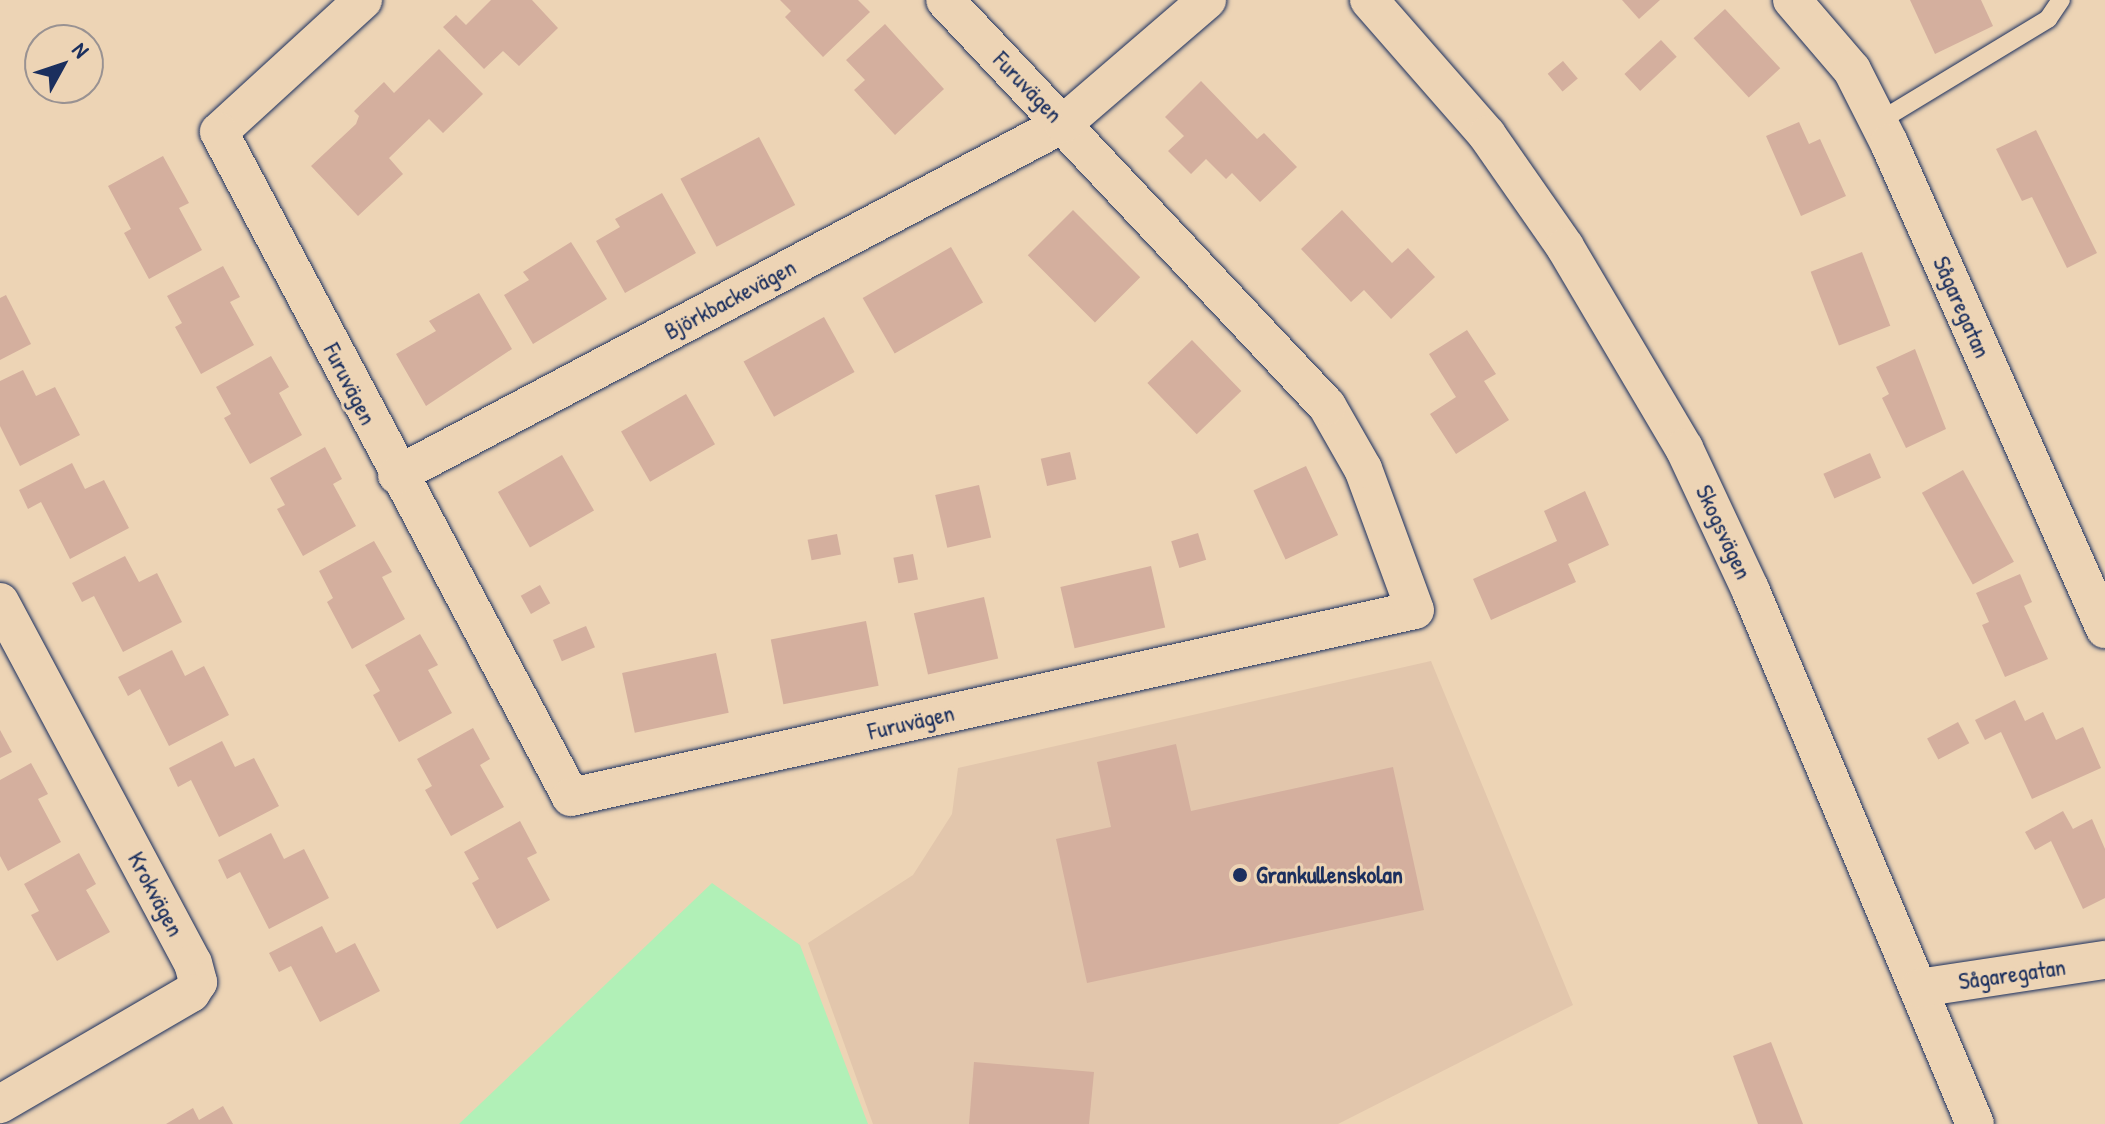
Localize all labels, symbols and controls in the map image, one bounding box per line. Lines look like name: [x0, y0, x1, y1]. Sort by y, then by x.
north arrow: [24, 24, 104, 104]
text: N: [66, 36, 96, 64]
street label: Furuvägen: [987, 46, 1069, 128]
street label: Björkbackevägen: [659, 252, 801, 346]
street label: Sågaregatan: [1927, 252, 1997, 362]
street label: Furuvägen: [317, 338, 383, 430]
street label: Skogsvägen: [1690, 480, 1758, 584]
street label: Furuvägen: [865, 698, 957, 746]
street label: Krokvägen: [122, 847, 190, 941]
place label: Grankullenskolan: [1256, 861, 1403, 889]
marker: Grankullenskolan: [1231, 866, 1249, 884]
street label: Sågaregatan: [1957, 952, 2067, 996]

